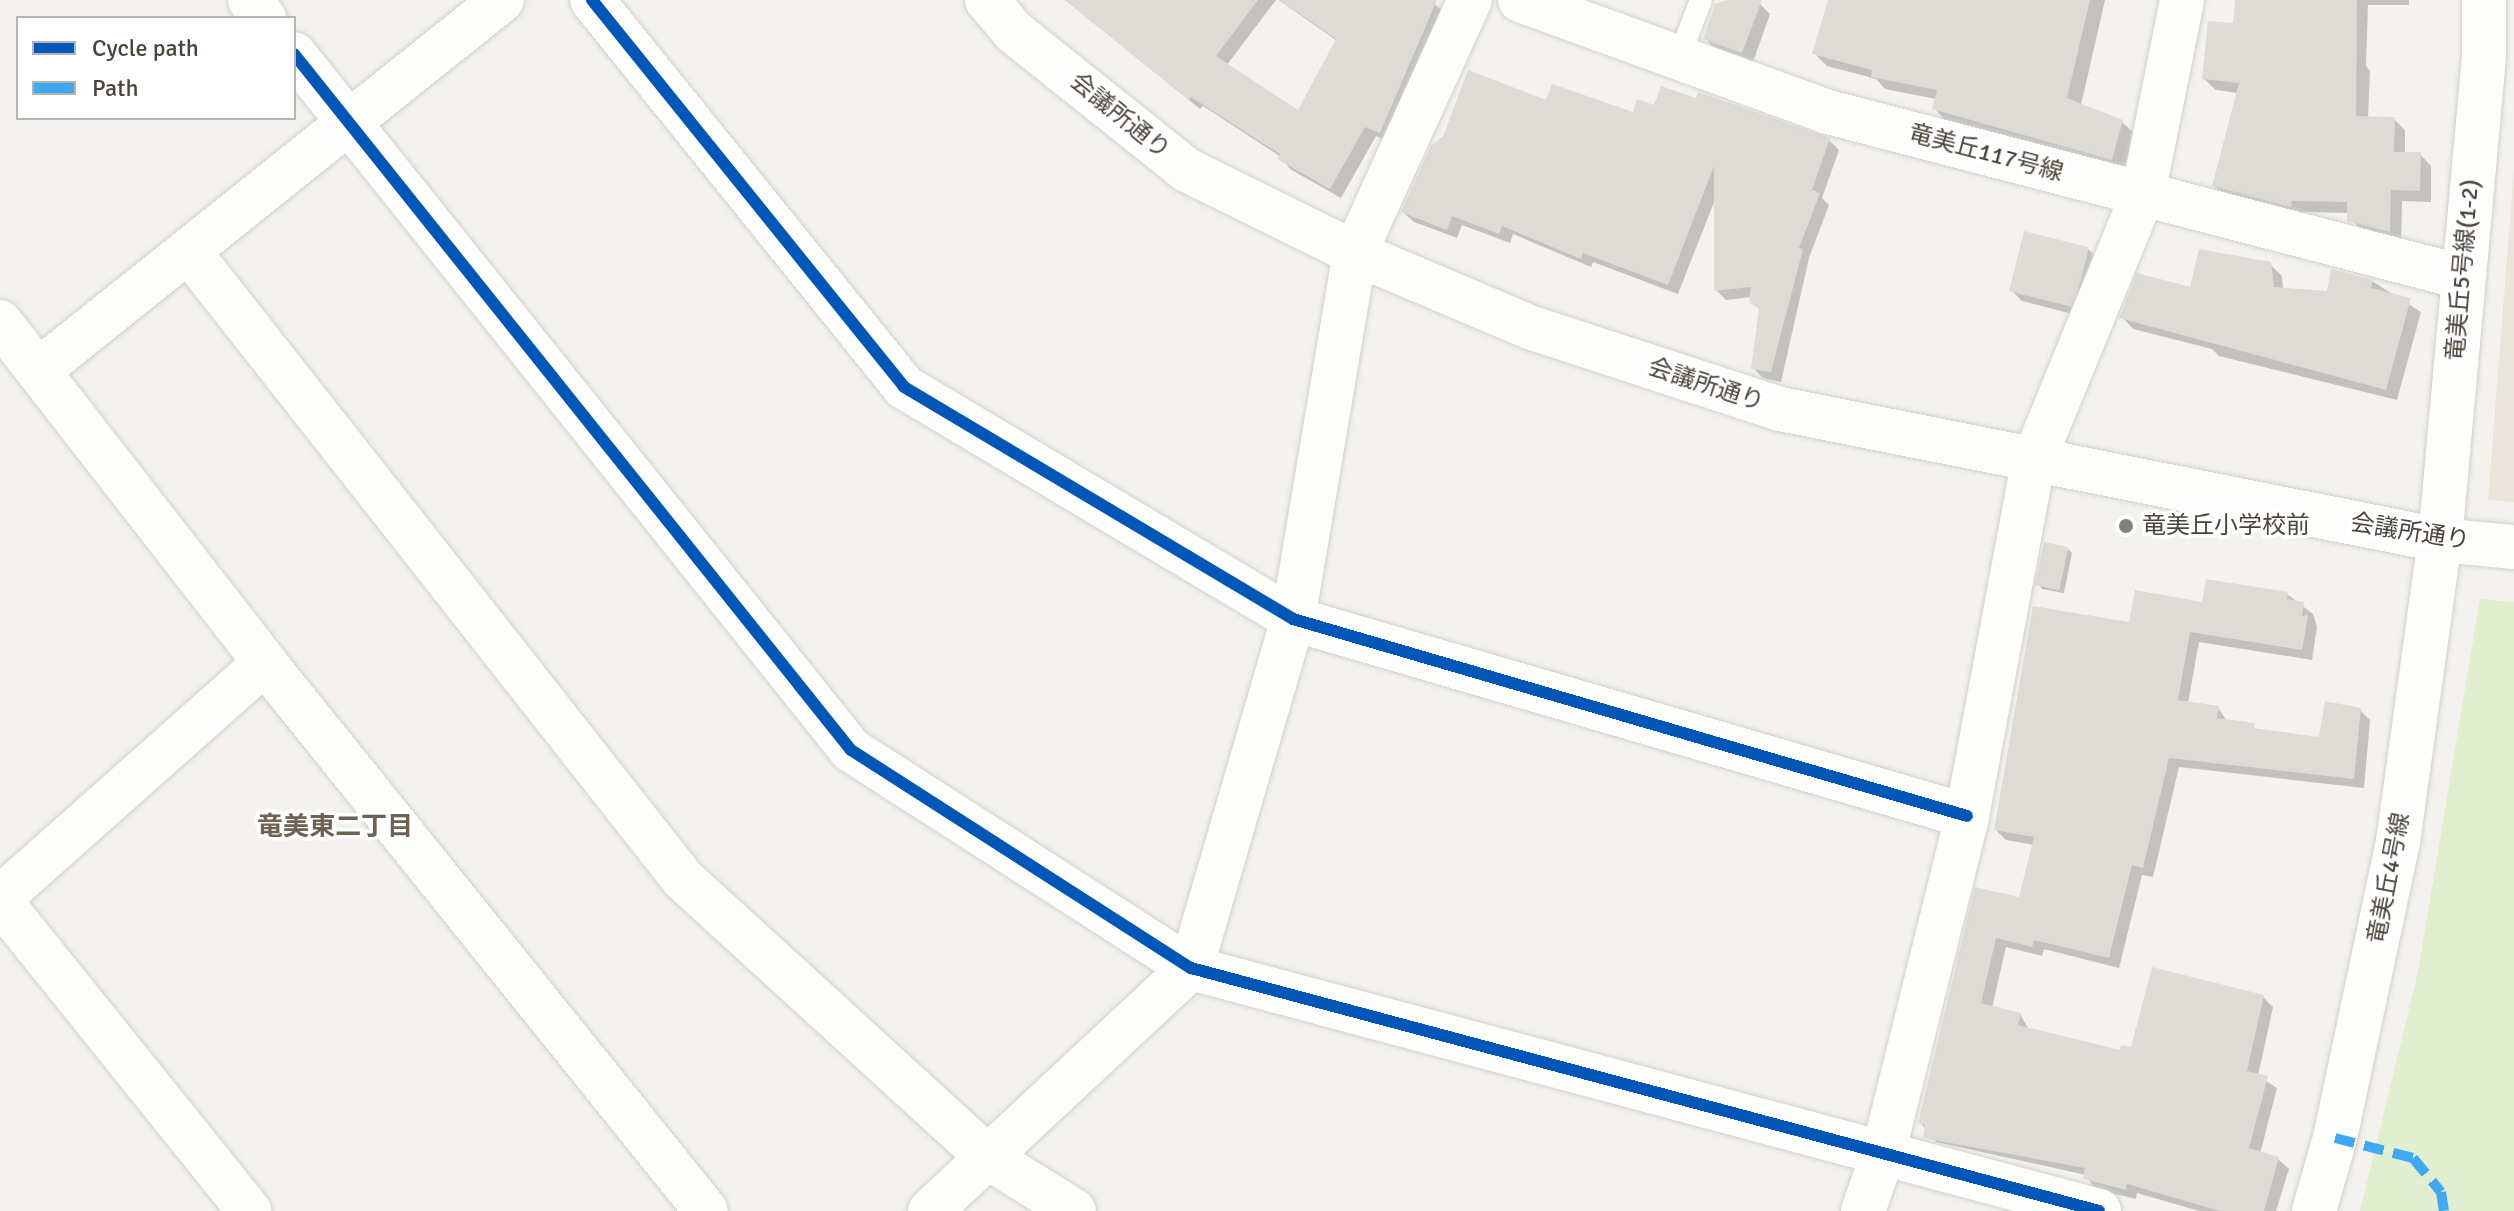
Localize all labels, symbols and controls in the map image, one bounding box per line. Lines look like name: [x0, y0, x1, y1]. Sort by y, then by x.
legend: [16, 16, 296, 120]
text: Cycle path: [92, 33, 199, 63]
street label: 会議所通り: [1064, 67, 1176, 165]
text: Path: [92, 73, 138, 103]
street label: 竜美丘117号線: [1906, 119, 2066, 187]
street label: 竜美丘5号線(1-2): [2441, 178, 2485, 362]
street label: 会議所通り: [1644, 353, 1768, 417]
street label: 会議所通り: [2348, 508, 2472, 556]
place label: 竜美丘小学校前: [2142, 512, 2310, 540]
marker: 竜美丘小学校前: [2117, 517, 2135, 535]
street label: 竜美丘4号線: [2362, 810, 2416, 946]
district label: 竜美東二丁目: [257, 812, 413, 844]

